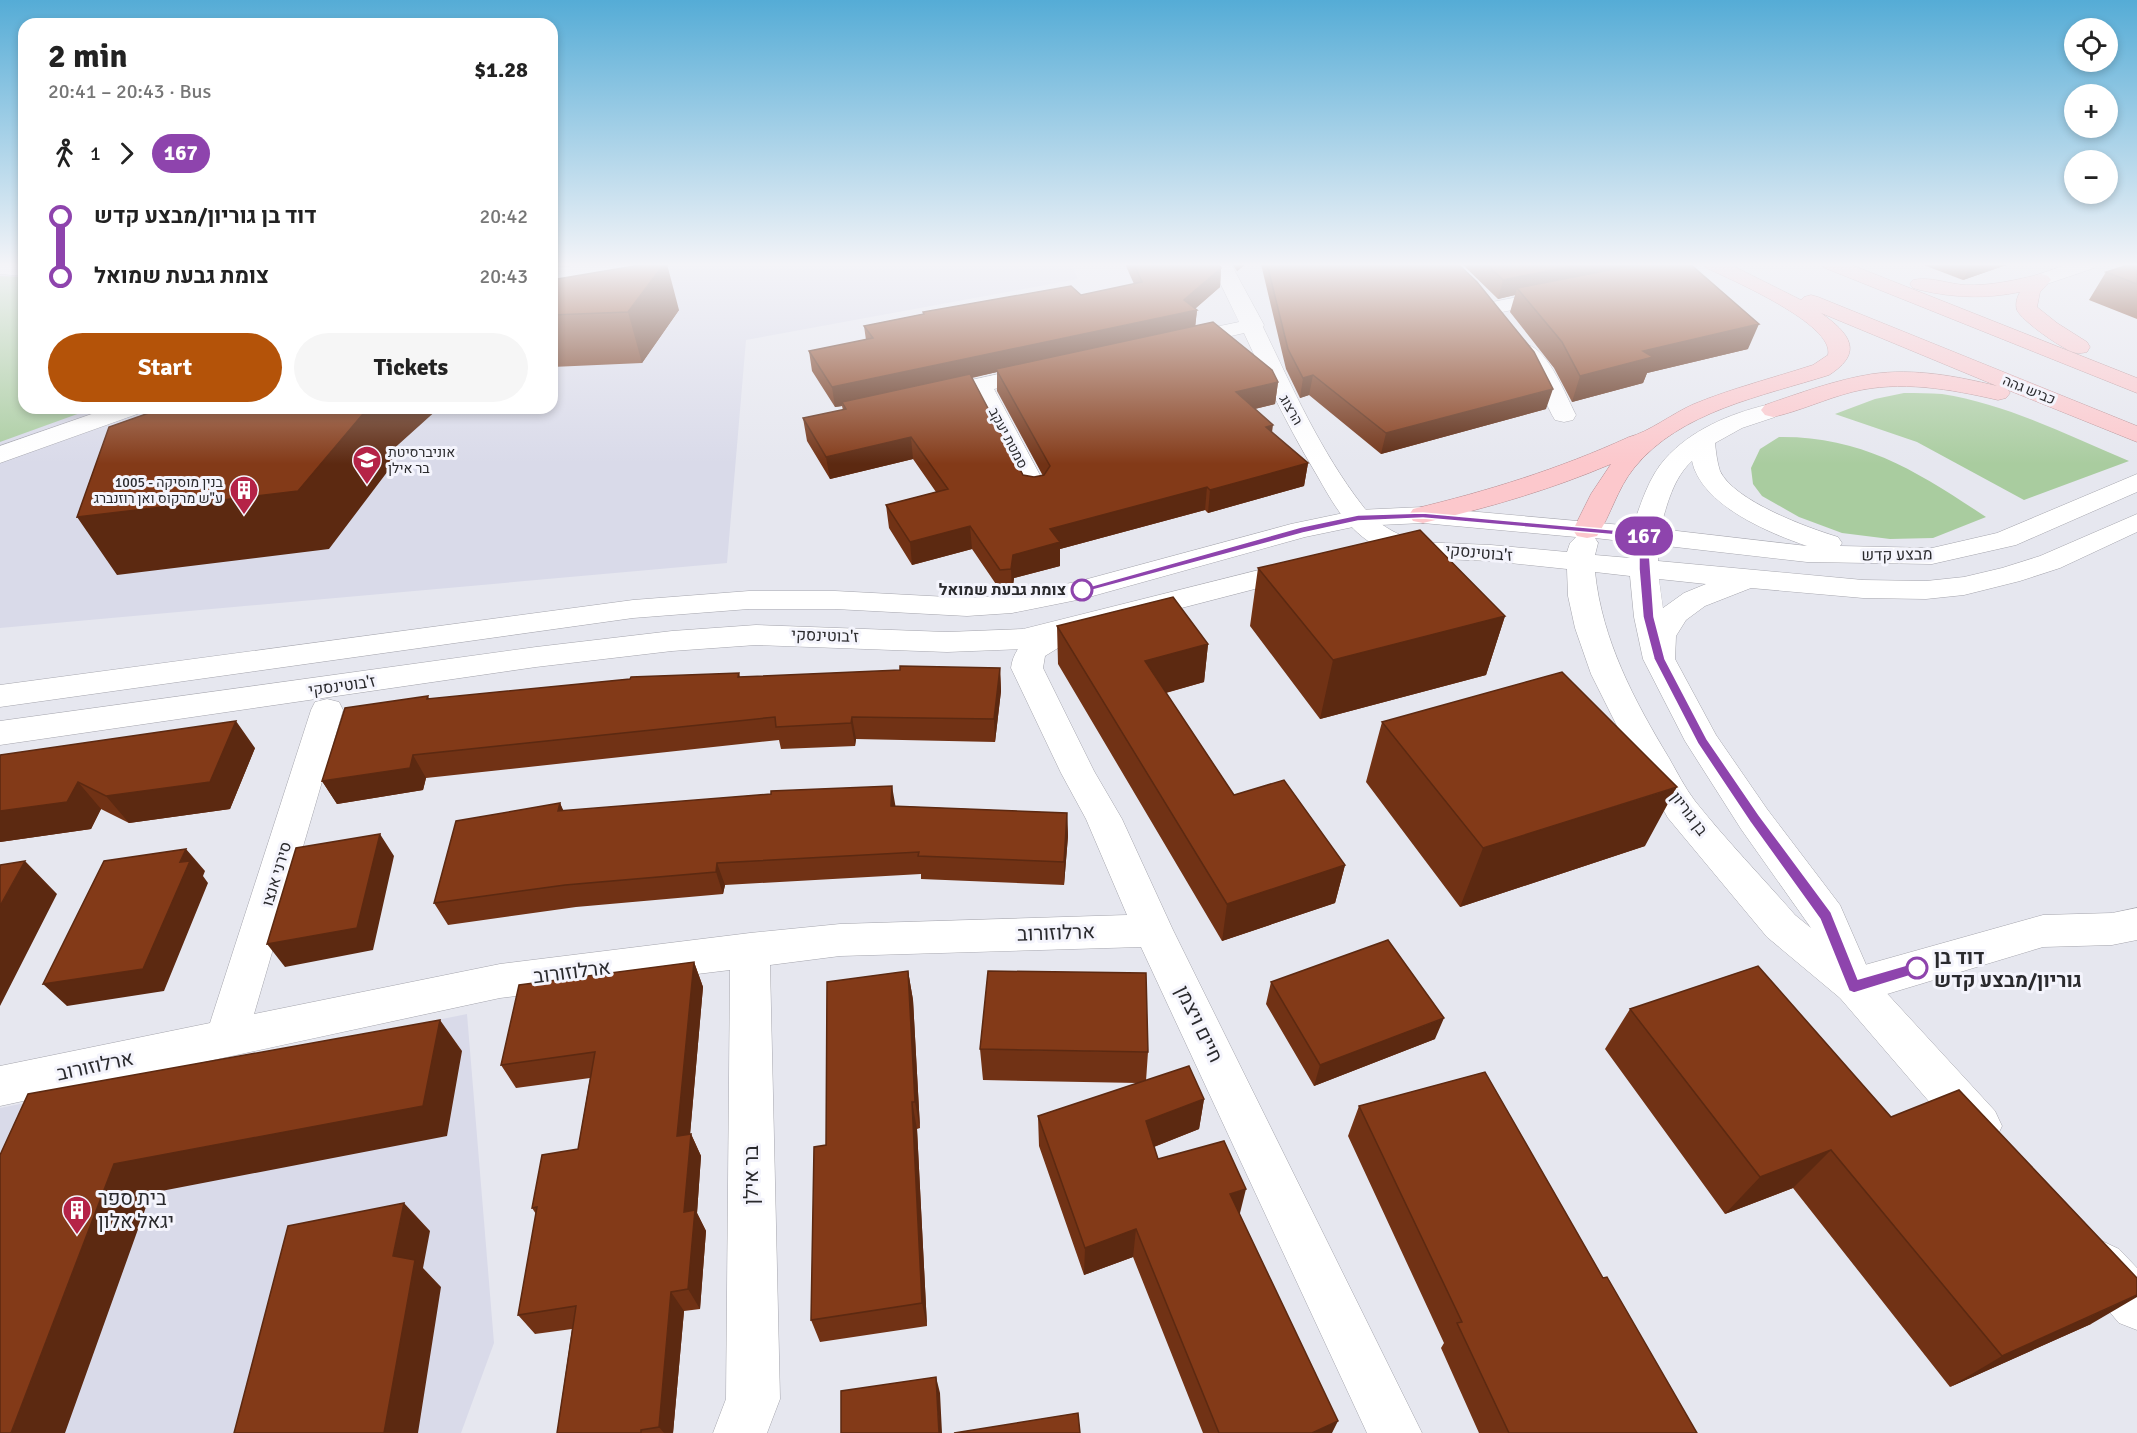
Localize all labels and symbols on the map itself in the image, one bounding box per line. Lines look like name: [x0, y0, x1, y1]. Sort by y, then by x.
street label: כביש גהה: [2000, 372, 2058, 408]
street label: הרצוג: [1276, 392, 1306, 428]
street label: סמטת יעקב: [985, 405, 1031, 471]
school or university icon: אוניברסיטת בר אילן: [351, 444, 383, 486]
place label: אוניברסיטת בר אילן: [388, 444, 455, 477]
place label: 1005 - בנין מוסיקה ע"ש מרקוס ואן רוזנברג: [94, 474, 224, 507]
building icon: 1005 - בנין מוסיקה ע"ש מרקוס ואן רוזנברג: [228, 474, 260, 516]
line badge: 167: [1610, 516, 1678, 556]
street label: ז'בוטינסקי: [1444, 540, 1514, 566]
street label: מבצע קדש: [1861, 544, 1933, 566]
marker: צומת גבעת שמואל: [1071, 579, 1093, 601]
place label: צומת גבעת שמואל: [939, 580, 1066, 600]
street label: ז'בוטינסקי: [791, 625, 859, 647]
street label: ז'בוטינסקי: [307, 671, 377, 701]
street label: בן גוריון: [1666, 788, 1712, 840]
street label: סירני אנצו: [258, 839, 296, 909]
street label: ארלוזורוב: [1017, 919, 1095, 947]
place label: דוד בן גוריון/מבצע קדש: [1934, 945, 2082, 993]
street label: ארלוזורוב: [532, 955, 612, 989]
marker: דוד בן גוריון/מבצע קדש: [1906, 957, 1928, 979]
street label: חיים ויצמן: [1170, 981, 1228, 1067]
street label: ארלוזורוב: [54, 1046, 136, 1086]
street label: בר אילן: [739, 1145, 764, 1205]
place label: בית ספר יגאל אלון: [98, 1186, 174, 1234]
building icon: בית ספר יגאל אלון: [61, 1194, 93, 1236]

